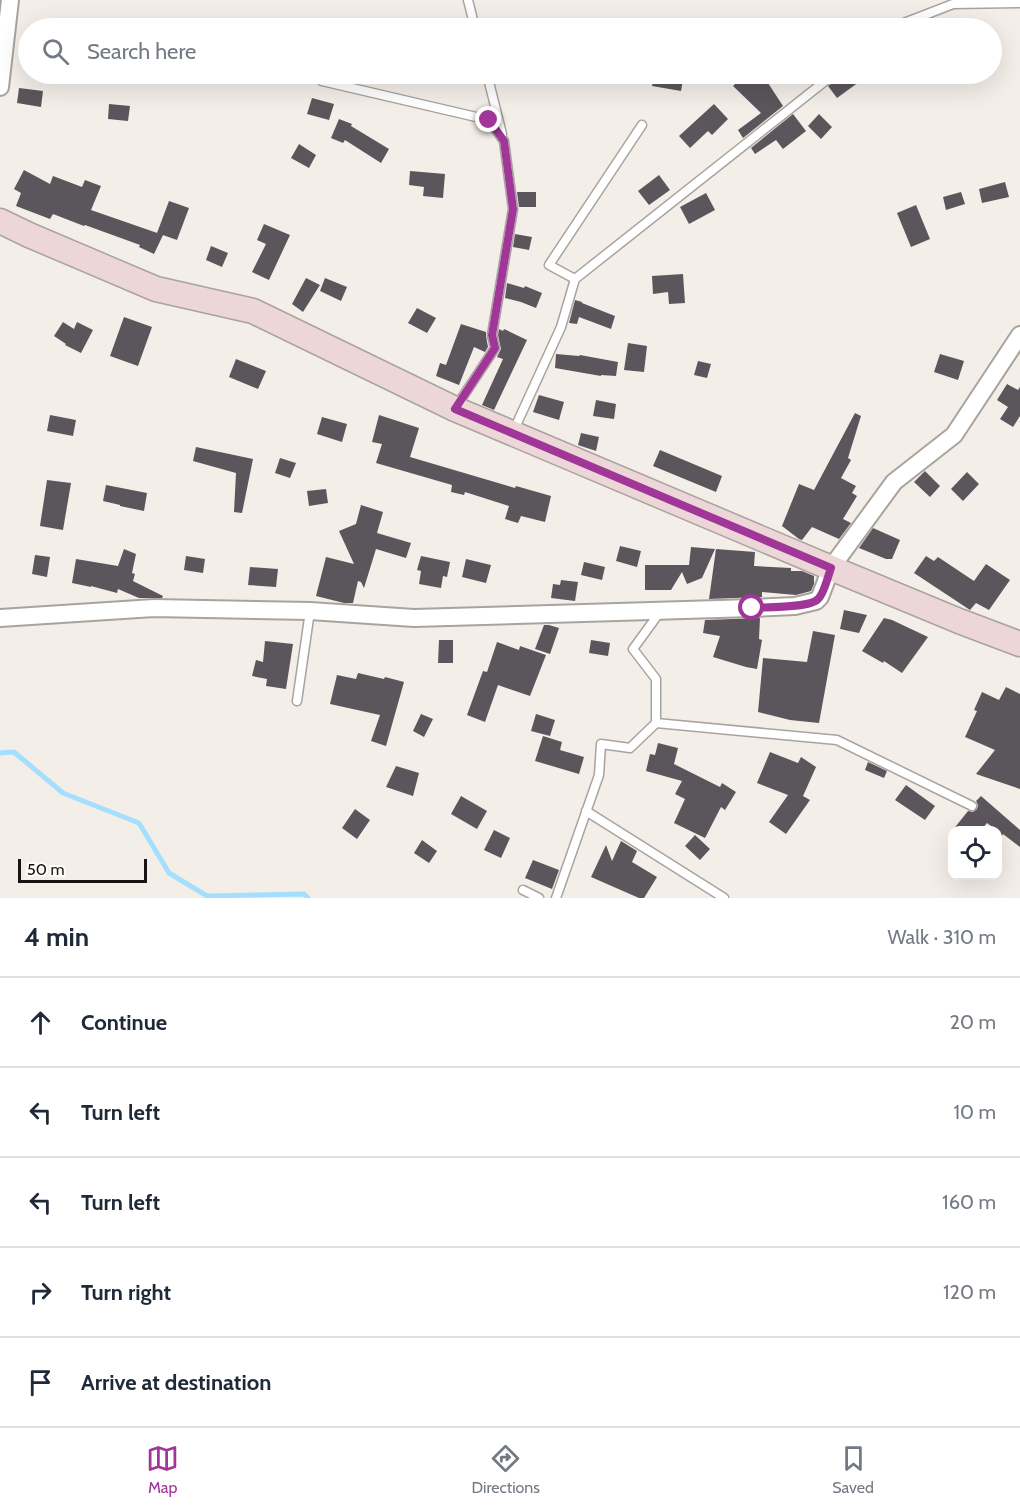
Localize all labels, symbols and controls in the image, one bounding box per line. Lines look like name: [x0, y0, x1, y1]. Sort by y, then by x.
search box: [18, 18, 1002, 84]
icon: search: [39, 35, 72, 68]
text: Search here: [87, 38, 196, 65]
route end: [475, 106, 501, 132]
route start: [738, 594, 764, 620]
map controls: [948, 826, 1002, 880]
button: locate: [948, 826, 1002, 880]
scale bar: [18, 856, 147, 884]
text: 50 m: [27, 860, 64, 879]
text: 4 min: [24, 921, 89, 953]
text: Walk · 310 m: [888, 925, 996, 949]
icon: ahead: [24, 1006, 57, 1039]
text: Continue: [81, 1009, 167, 1036]
text: 20 m: [950, 1010, 996, 1034]
icon: left: [24, 1096, 57, 1129]
text: Turn left: [81, 1099, 160, 1126]
text: 10 m: [953, 1100, 996, 1124]
icon: left: [24, 1186, 57, 1219]
text: Turn left: [81, 1189, 160, 1216]
text: 160 m: [942, 1190, 996, 1214]
icon: right: [24, 1276, 57, 1309]
text: Turn right: [81, 1279, 171, 1306]
text: 120 m: [943, 1280, 996, 1304]
icon: arrive: [24, 1366, 57, 1399]
text: Arrive at destination: [81, 1369, 271, 1396]
tab: Map: [146, 1442, 179, 1497]
tab: Directions: [472, 1442, 540, 1497]
tab: Saved: [832, 1442, 874, 1497]

